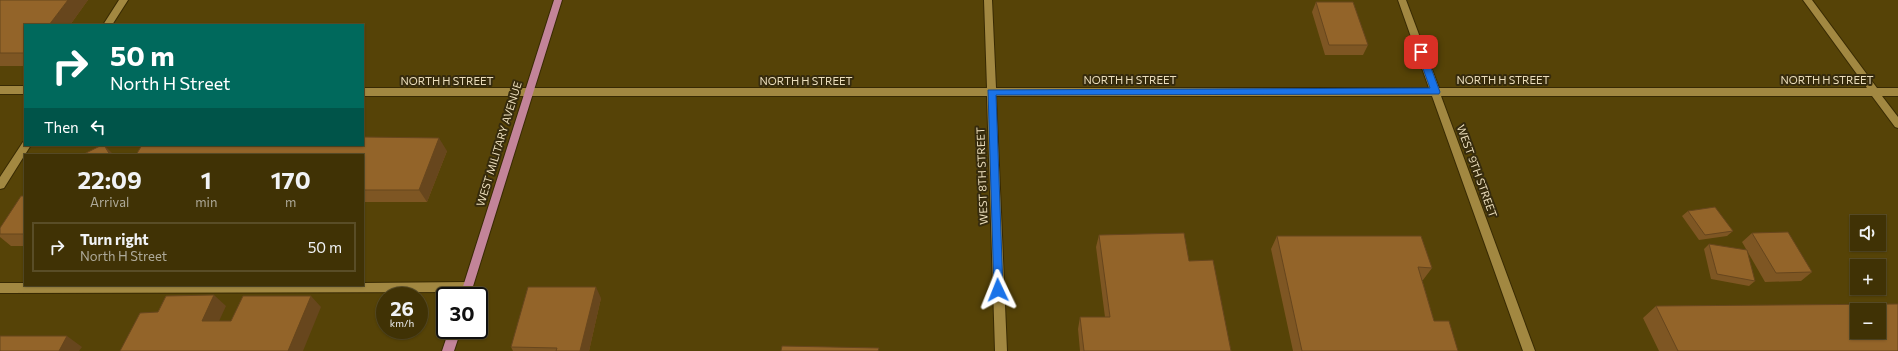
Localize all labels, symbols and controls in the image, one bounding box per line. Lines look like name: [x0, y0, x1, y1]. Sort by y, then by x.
pin: [1404, 35, 1438, 69]
text: 50 m: [110, 38, 175, 72]
icon: right: [44, 40, 96, 92]
icon: arrive: [1410, 41, 1432, 63]
text: North H Street: [110, 72, 230, 94]
street label: NORTH H STREET: [1083, 73, 1177, 86]
street label: NORTH H STREET: [1456, 73, 1550, 86]
street label: NORTH H STREET: [1780, 73, 1874, 86]
street label: NORTH H STREET: [400, 74, 494, 87]
street label: NORTH H STREET: [759, 74, 853, 87]
street label: WEST MILITARY AVENUE: [473, 80, 524, 208]
icon: left: [87, 116, 109, 138]
text: Then: [44, 118, 79, 136]
street label: WEST 9TH STREET: [1455, 123, 1500, 219]
street label: WEST 8TH STREET: [973, 127, 990, 225]
text: 22:09: [77, 165, 142, 194]
text: 1: [201, 165, 212, 194]
text: 170: [271, 165, 311, 194]
text: Arrival: [90, 194, 129, 210]
text: min: [195, 194, 217, 210]
text: m: [285, 194, 296, 210]
map controls: [1850, 215, 1886, 339]
button: sound: [1850, 215, 1886, 251]
text: Turn right: [80, 230, 149, 248]
icon: right: [46, 236, 68, 258]
text: 50 m: [308, 238, 342, 256]
text: North H Street: [80, 248, 167, 264]
button: +: [1850, 259, 1886, 295]
position arrow: [977, 269, 1019, 311]
speed limit sign: 30: [436, 287, 488, 339]
text: 26: [390, 296, 414, 320]
button: −: [1850, 303, 1886, 339]
text: km/h: [390, 317, 414, 329]

